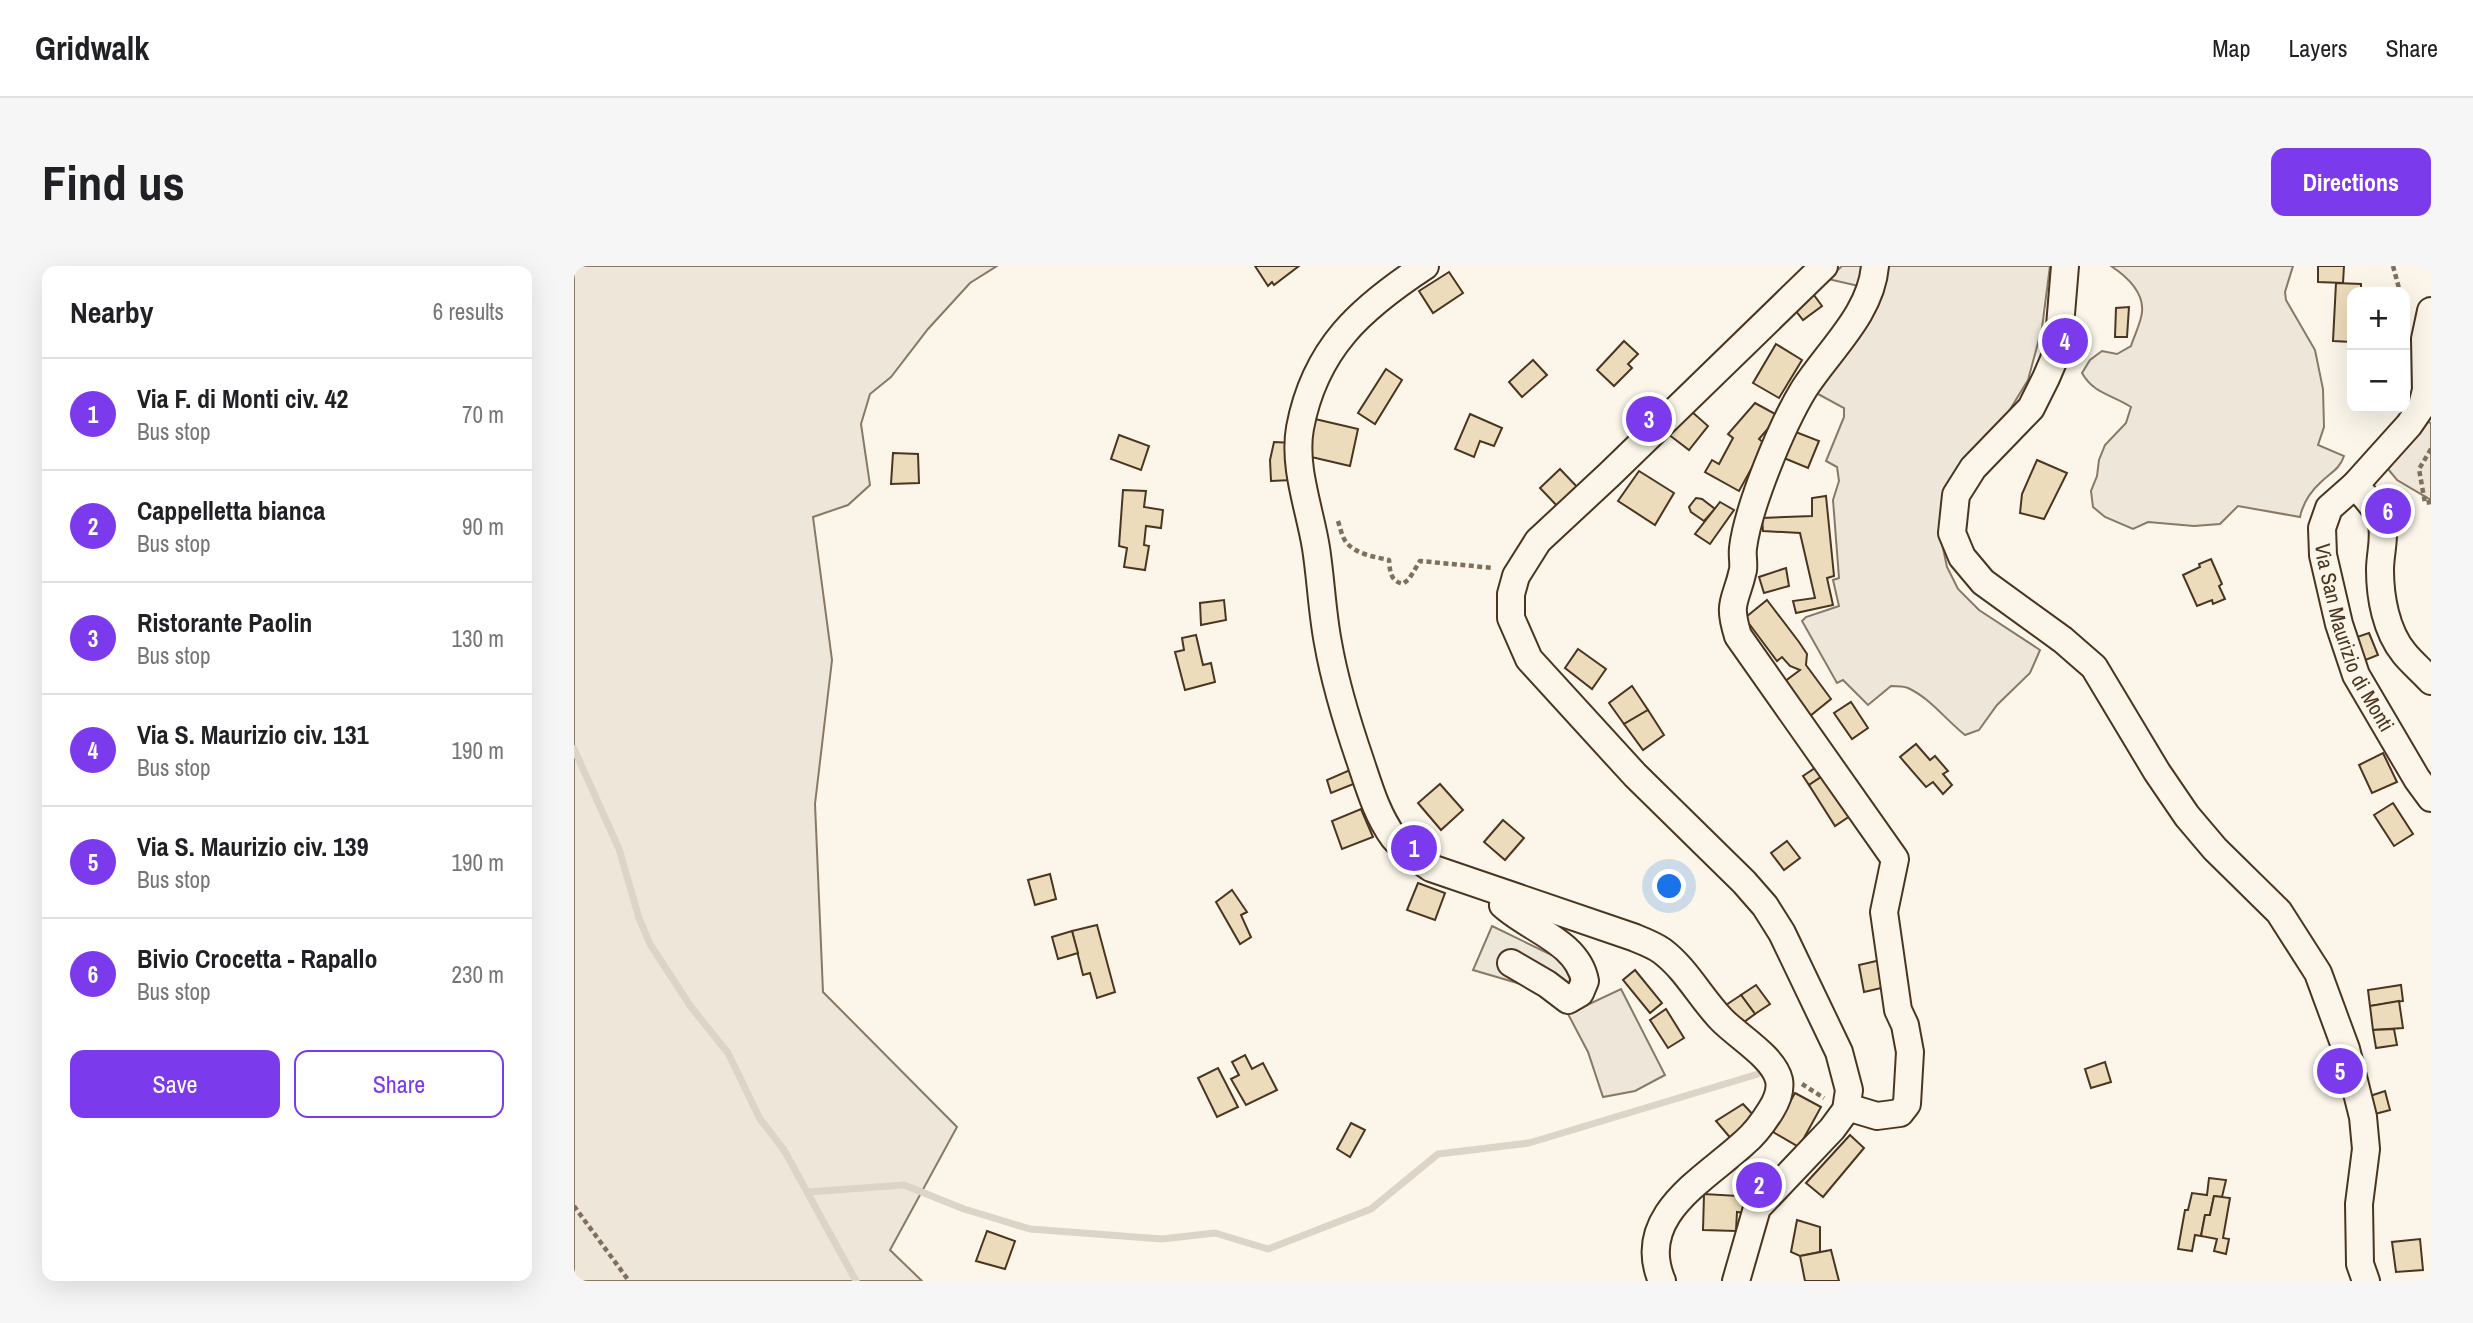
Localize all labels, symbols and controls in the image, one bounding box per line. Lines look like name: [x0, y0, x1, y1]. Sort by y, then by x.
text: Gridwalk: [35, 26, 149, 70]
text: Map: [2212, 32, 2250, 64]
text: Layers: [2288, 32, 2347, 64]
text: Share: [2385, 32, 2438, 64]
button: Directions: [2271, 148, 2431, 216]
text: Find us: [42, 149, 185, 215]
map controls: [2347, 287, 2410, 413]
button: +: [2347, 287, 2410, 350]
text: Nearby: [70, 292, 153, 332]
text: 6 results: [433, 296, 504, 327]
pin: 4: [2042, 315, 2088, 367]
button: −: [2347, 350, 2410, 413]
text: Via F. di Monti civ. 42: [137, 381, 348, 416]
pin: 3: [1626, 393, 1672, 445]
text: 1: [88, 399, 98, 430]
text: 70 m: [462, 399, 504, 430]
text: Bus stop: [137, 416, 210, 447]
pin: 6: [2365, 485, 2411, 537]
text: Cappelletta bianca: [137, 493, 325, 528]
text: 2: [88, 511, 98, 542]
text: 90 m: [462, 511, 504, 542]
text: Bus stop: [137, 528, 210, 559]
street label: Via San Maurizio di Monti: [2309, 543, 2401, 737]
text: Ristorante Paolin: [137, 605, 312, 640]
text: 3: [88, 623, 98, 654]
text: 130 m: [452, 623, 504, 654]
text: Bus stop: [137, 640, 210, 671]
text: Via S. Maurizio civ. 131: [137, 717, 369, 752]
text: 4: [88, 735, 98, 766]
text: 190 m: [452, 735, 504, 766]
text: Bus stop: [137, 752, 210, 783]
pin: 1: [1391, 822, 1437, 874]
text: Via S. Maurizio civ. 139: [137, 829, 369, 864]
text: 5: [88, 847, 98, 878]
text: 190 m: [452, 847, 504, 878]
text: Bus stop: [137, 864, 210, 895]
your location: [1652, 869, 1686, 903]
text: Bivio Crocetta - Rapallo: [137, 941, 378, 976]
text: 6: [88, 959, 98, 990]
text: 230 m: [452, 959, 504, 990]
text: Bus stop: [137, 976, 210, 1007]
pin: 5: [2317, 1045, 2363, 1097]
button: Save: [70, 1050, 280, 1118]
button: Share: [294, 1050, 504, 1118]
pin: 2: [1736, 1159, 1782, 1211]

